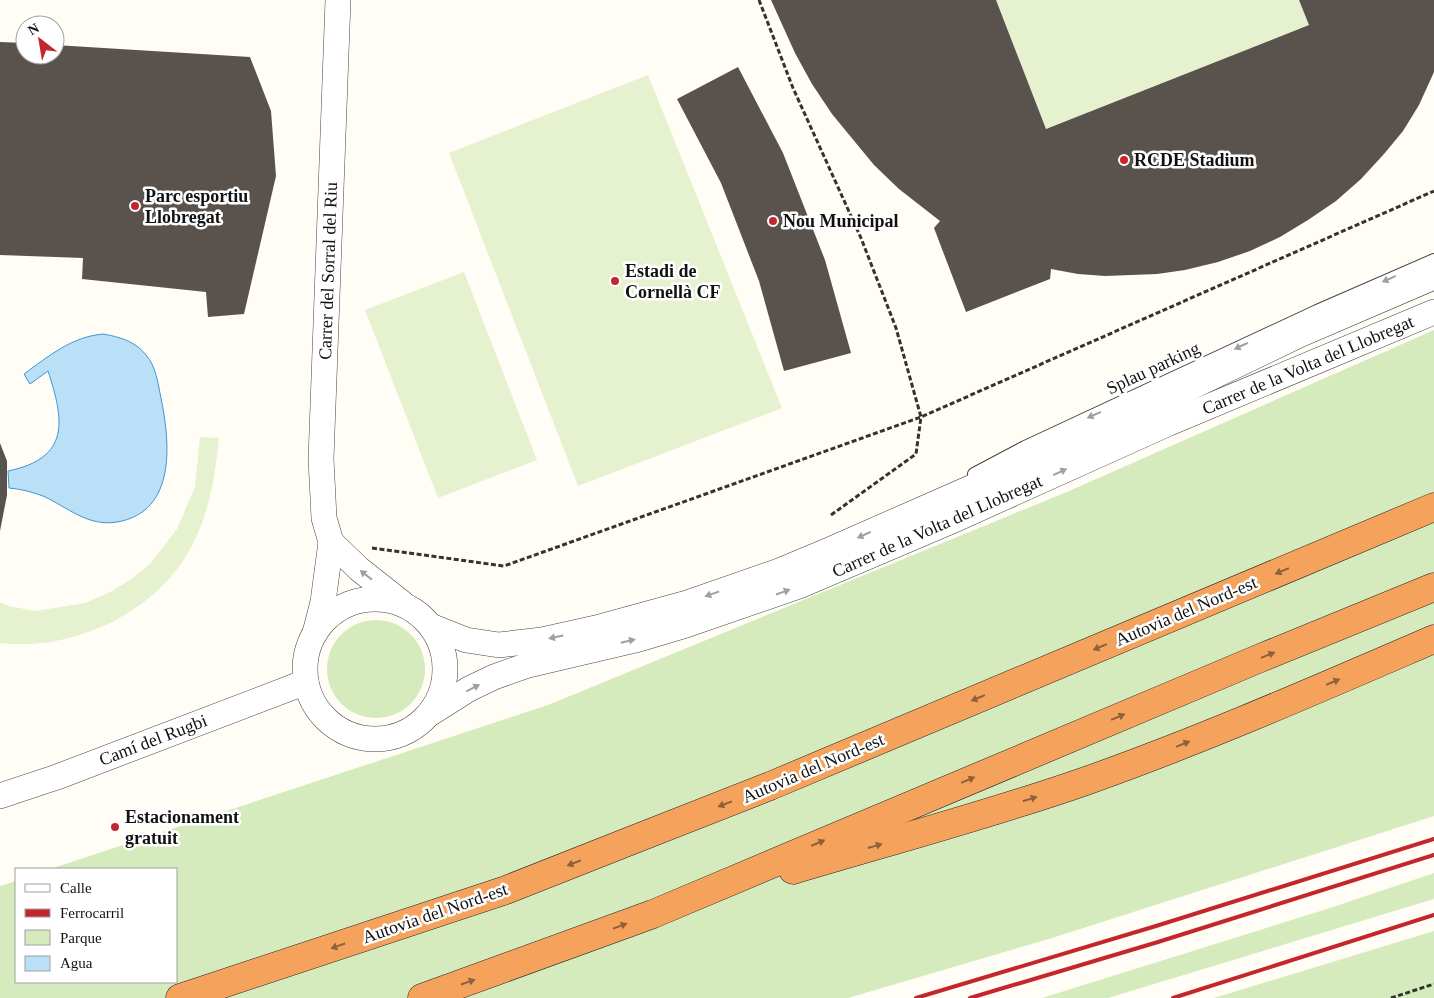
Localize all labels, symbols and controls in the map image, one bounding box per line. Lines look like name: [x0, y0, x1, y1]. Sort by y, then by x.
north arrow: [15, 15, 65, 65]
text: N: [25, 20, 42, 38]
place label: RCDE Stadium: [1134, 150, 1255, 170]
marker: RCDE Stadium: [1118, 154, 1130, 166]
street label: Carrer del Sorral del Riu: [315, 182, 341, 360]
place label: Parc esportiu Llobregat: [145, 186, 248, 227]
marker: Parc esportiu Llobregat: [129, 200, 141, 212]
place label: Nou Municipal: [783, 211, 899, 231]
marker: Nou Municipal: [767, 215, 779, 227]
place label: Estadi de Cornellà CF: [625, 261, 720, 302]
marker: Estadi de Cornellà CF: [609, 275, 621, 287]
one-way arrow: [1382, 276, 1396, 284]
street label: Carrer de la Volta del Llobregat: [1199, 311, 1417, 419]
street label: Splau parking: [1103, 338, 1203, 398]
one-way arrow: [1234, 342, 1248, 350]
one-way arrow: [1087, 411, 1101, 419]
one-way arrow: [1053, 467, 1067, 475]
street label: Carrer de la Volta del Llobregat: [829, 471, 1045, 581]
one-way arrow: [857, 532, 871, 540]
one-way arrow: [1275, 567, 1289, 575]
one-way arrow: [360, 569, 373, 580]
street label: Autovia del Nord-est: [1112, 572, 1260, 650]
one-way arrow: [775, 588, 790, 595]
one-way arrow: [704, 590, 719, 598]
one-way arrow: [548, 633, 563, 641]
one-way arrow: [620, 637, 635, 645]
one-way arrow: [1093, 644, 1107, 652]
one-way arrow: [1261, 650, 1275, 658]
one-way arrow: [1326, 677, 1340, 685]
one-way arrow: [465, 684, 480, 692]
one-way arrow: [971, 695, 985, 703]
street label: Camí del Rugbi: [96, 710, 210, 770]
one-way arrow: [1111, 713, 1125, 721]
street label: Autovia del Nord-est: [739, 729, 887, 807]
one-way arrow: [1176, 740, 1191, 748]
one-way arrow: [961, 776, 975, 784]
one-way arrow: [1023, 794, 1038, 802]
one-way arrow: [717, 800, 732, 808]
place label: Estacionament gratuit: [125, 807, 239, 848]
marker: Estacionament gratuit: [109, 821, 121, 833]
one-way arrow: [811, 839, 825, 847]
one-way arrow: [867, 842, 882, 850]
one-way arrow: [566, 859, 581, 867]
legend: [15, 868, 178, 983]
street label: Autovia del Nord-est: [360, 879, 510, 947]
text: Calle: [60, 880, 92, 896]
text: Ferrocarril: [60, 905, 124, 921]
one-way arrow: [613, 922, 628, 930]
text: Parque: [60, 930, 102, 946]
one-way arrow: [330, 942, 345, 950]
text: Agua: [60, 955, 93, 971]
one-way arrow: [460, 978, 475, 985]

